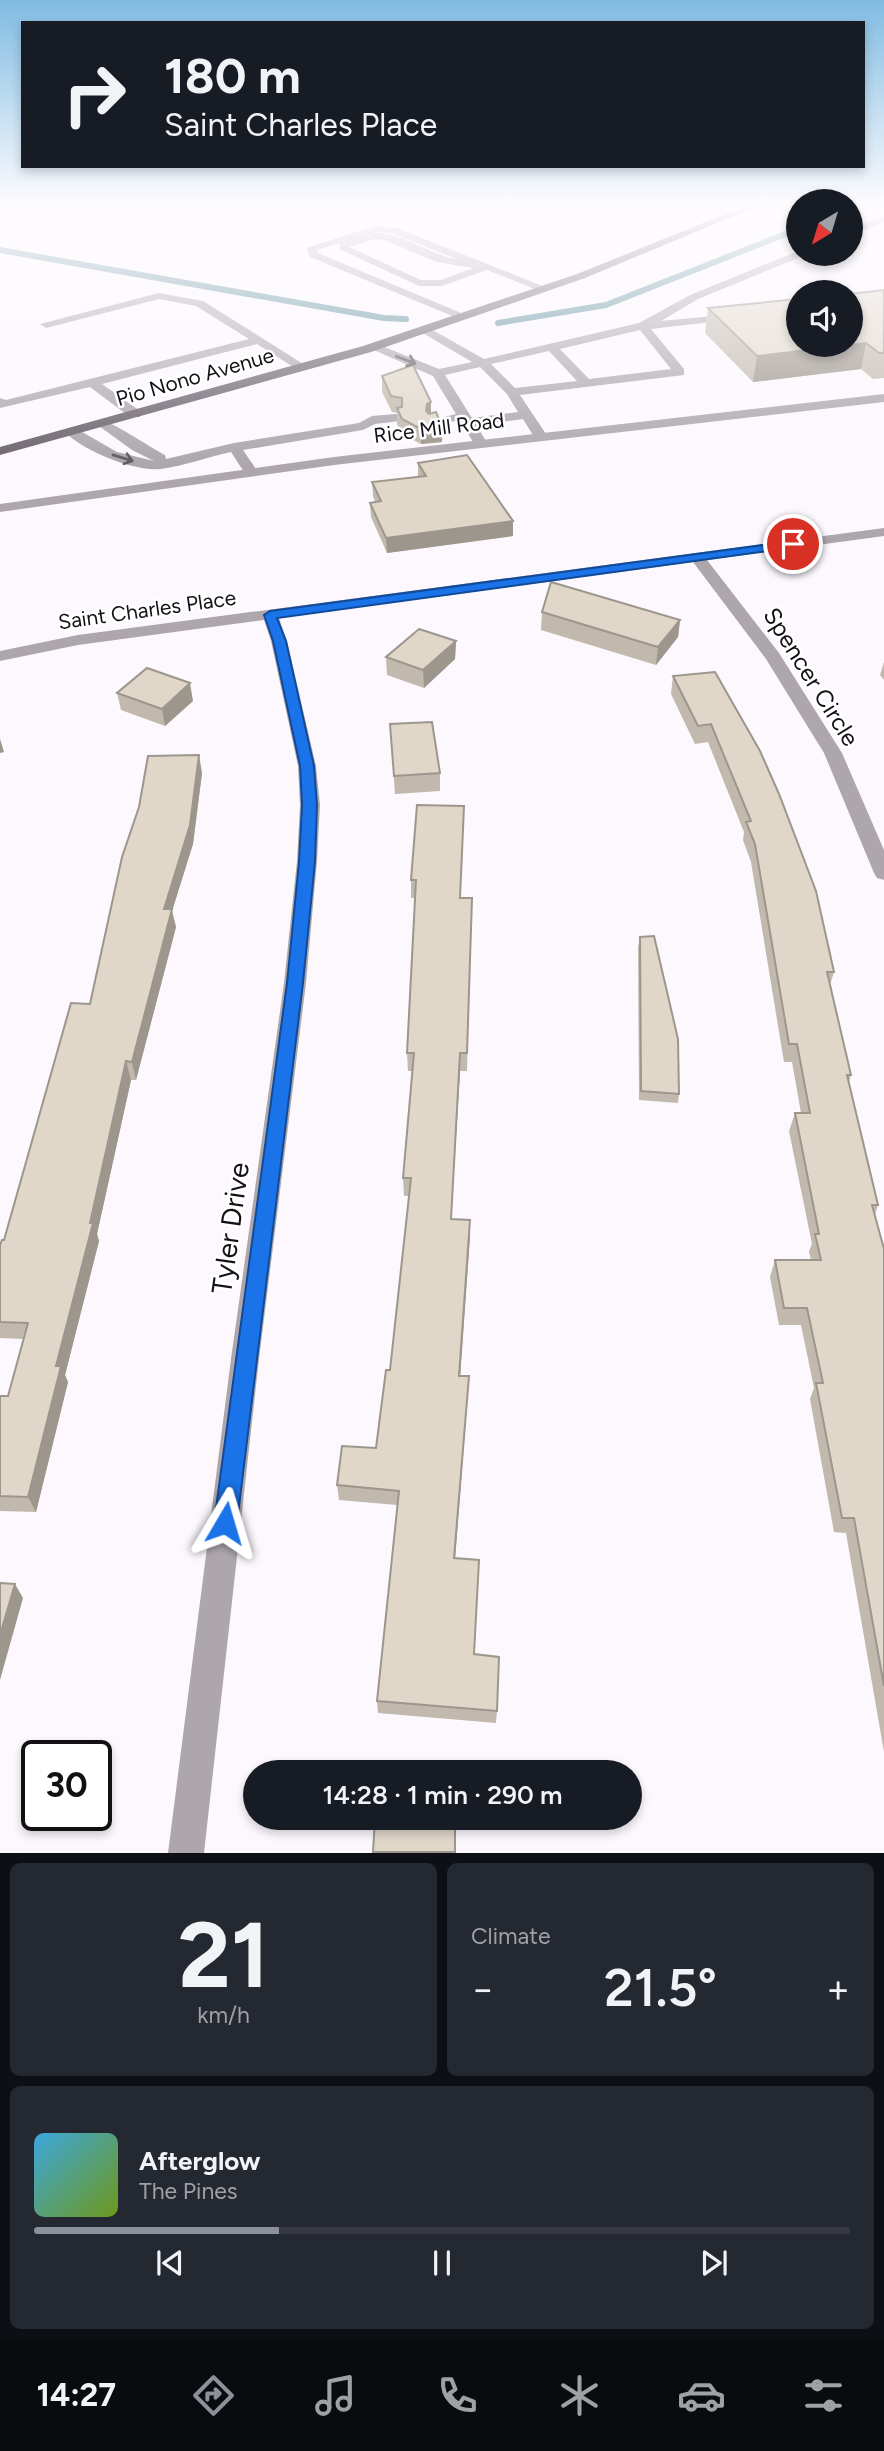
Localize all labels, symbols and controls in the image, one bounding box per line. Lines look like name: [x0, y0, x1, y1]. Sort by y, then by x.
text: 180 m: [164, 46, 301, 105]
icon: right: [49, 49, 140, 140]
text: Saint Charles Place: [164, 106, 437, 144]
north arrow: [786, 189, 863, 266]
map controls: [786, 189, 863, 357]
button: sound: [786, 280, 863, 357]
street label: Pio Nono Avenue: [113, 342, 277, 411]
one-way arrow: [394, 355, 416, 367]
street label: Rice Mill Road: [372, 407, 506, 448]
one-way arrow: [112, 452, 134, 465]
pin: [763, 514, 823, 574]
icon: arrive: [774, 525, 812, 563]
street label: Saint Charles Place: [56, 585, 237, 634]
street label: Spencer Circle: [757, 602, 866, 751]
street label: Tyler Drive: [204, 1160, 256, 1296]
position arrow: [188, 1486, 262, 1560]
speed limit sign: 30: [21, 1740, 112, 1831]
text: 14:28 · 1 min · 290 m: [323, 1779, 562, 1811]
text: 21: [178, 1901, 269, 2010]
text: Climate: [471, 1922, 550, 1950]
text: 21.5°: [604, 1957, 717, 2019]
text: −: [471, 1966, 495, 2012]
text: +: [826, 1966, 850, 2012]
text: km/h: [197, 2001, 250, 2029]
text: Afterglow: [139, 2145, 261, 2177]
text: The Pines: [139, 2177, 238, 2205]
icon: previous: [151, 2244, 189, 2282]
icon: pause: [423, 2244, 461, 2282]
icon: next: [695, 2244, 733, 2282]
icon: directions: [189, 2371, 238, 2420]
icon: music: [311, 2371, 360, 2420]
icon: phone: [433, 2371, 482, 2420]
icon: climate: [555, 2371, 604, 2420]
icon: car: [677, 2371, 726, 2420]
icon: filters: [799, 2371, 848, 2420]
text: 14:27: [36, 2376, 116, 2414]

